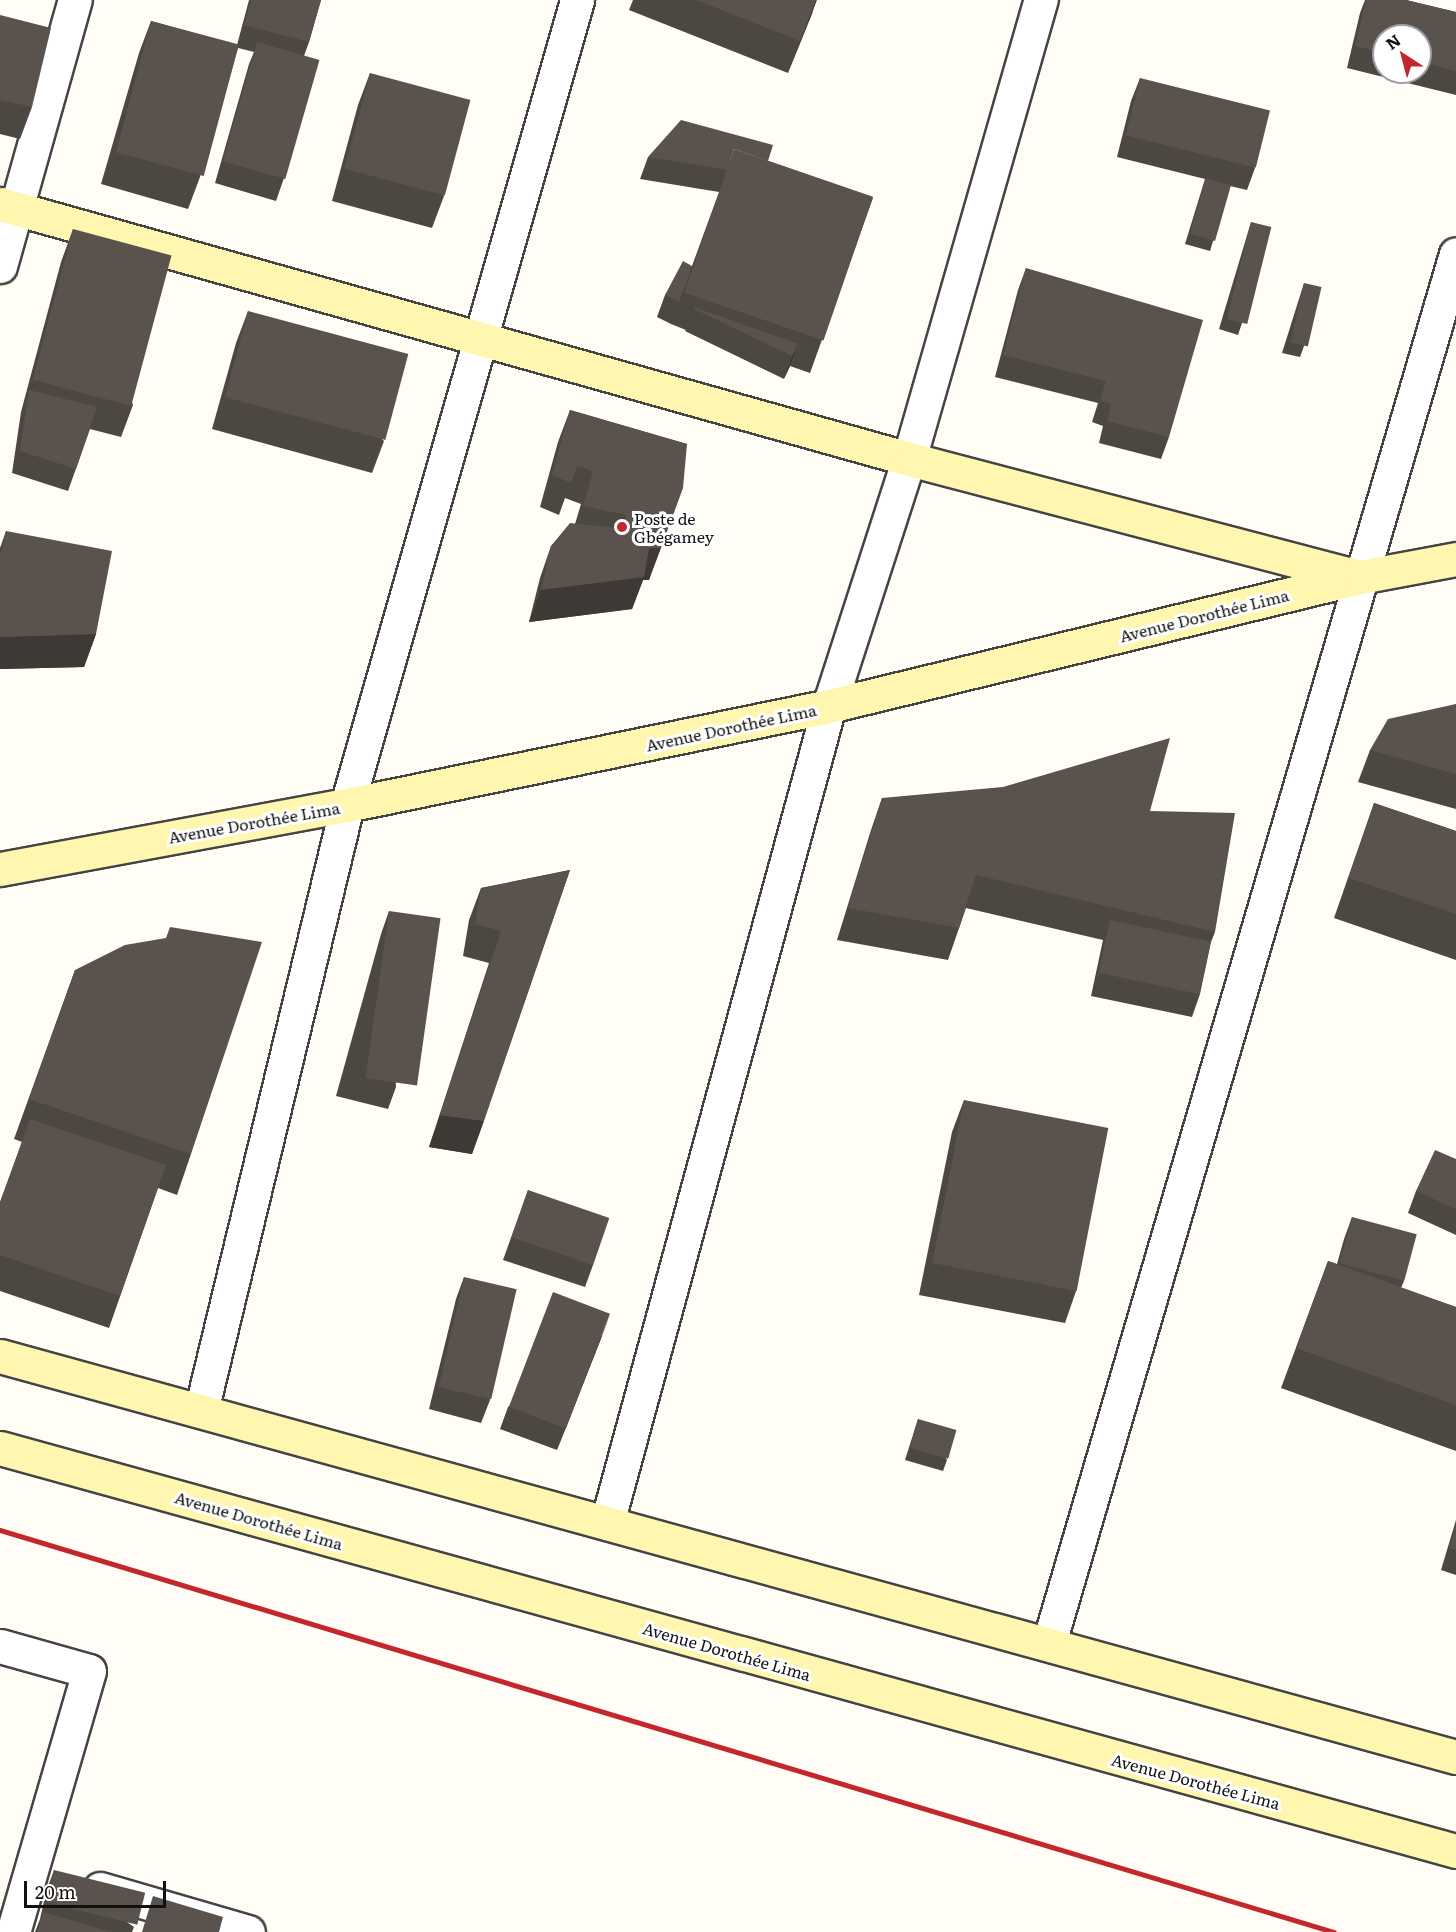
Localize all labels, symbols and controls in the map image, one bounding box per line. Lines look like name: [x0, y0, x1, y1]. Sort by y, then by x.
north arrow: [1372, 24, 1432, 84]
text: N: [1380, 27, 1405, 55]
place label: Poste de Gbégamey: [634, 508, 714, 546]
marker: Poste de Gbégamey: [615, 520, 629, 534]
street label: Avenue Dorothée Lima: [1117, 585, 1291, 645]
street label: Avenue Dorothée Lima: [644, 700, 818, 754]
street label: Avenue Dorothée Lima: [167, 797, 341, 847]
street label: Avenue Dorothée Lima: [173, 1487, 345, 1553]
street label: Avenue Dorothée Lima: [641, 1618, 813, 1684]
street label: Avenue Dorothée Lima: [1110, 1749, 1282, 1813]
scale bar: [27, 1869, 170, 1907]
text: 20 m: [35, 1878, 76, 1905]

